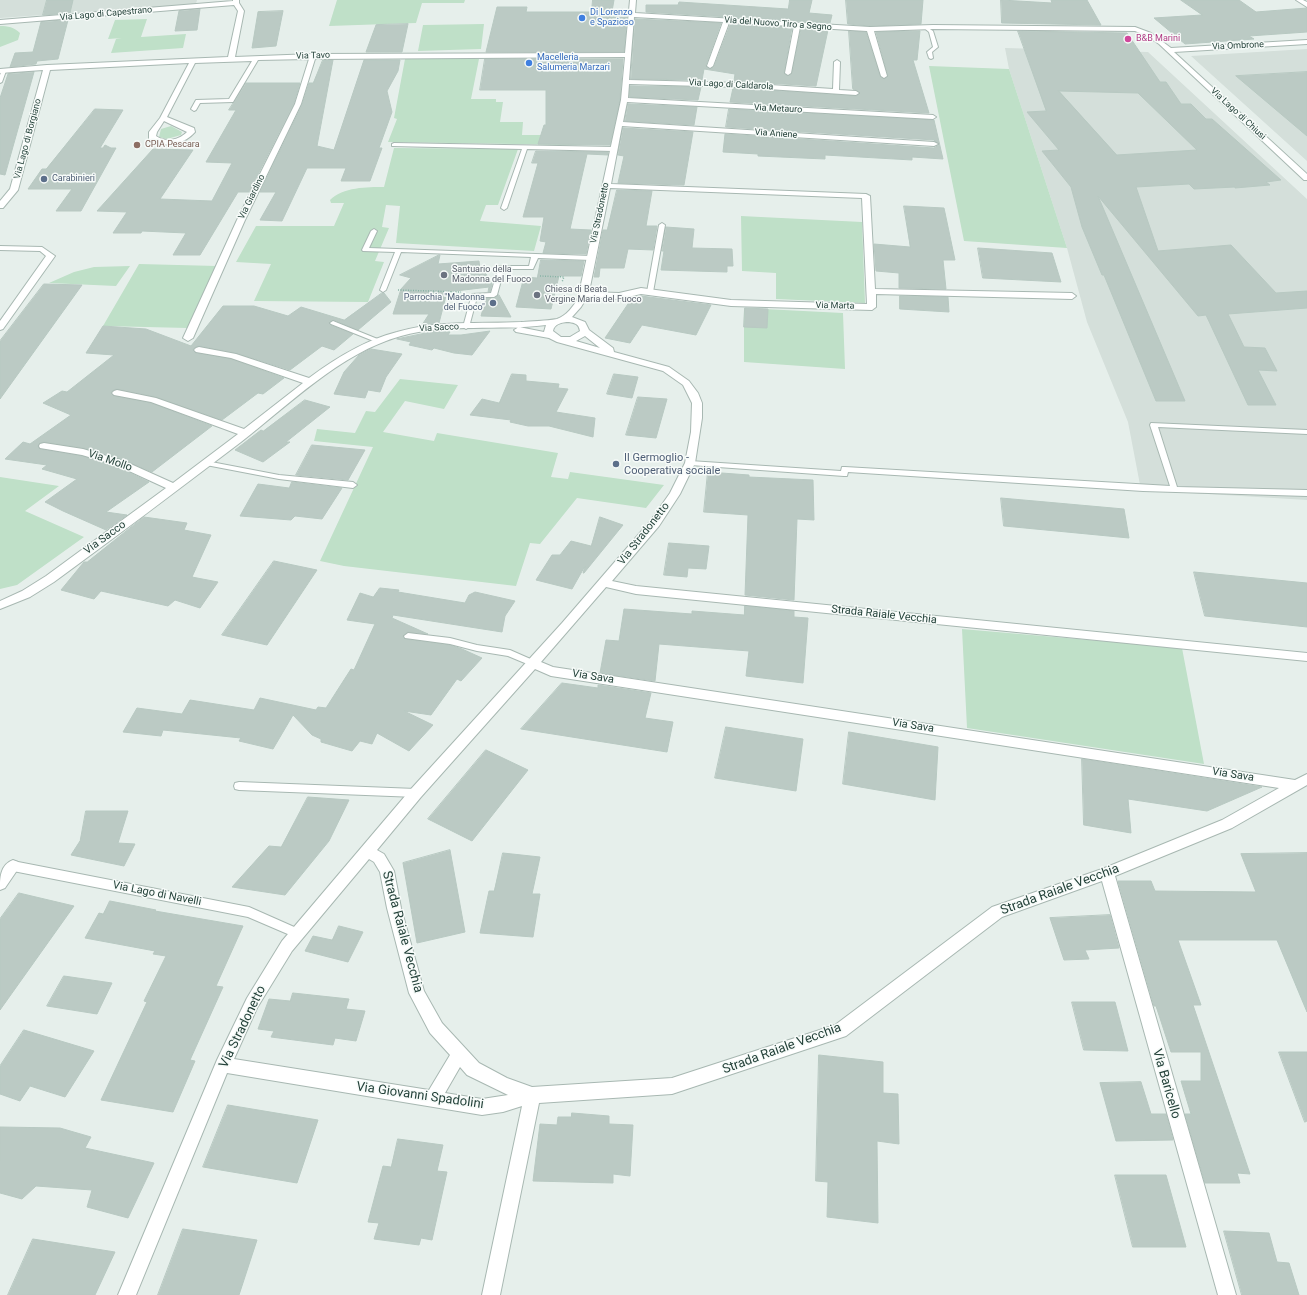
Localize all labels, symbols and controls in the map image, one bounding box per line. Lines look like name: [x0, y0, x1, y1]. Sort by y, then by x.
street label: Via Lago di Capestrano: [59, 5, 153, 23]
place label: Di Lorenzo e Spazioso: [590, 8, 634, 29]
marker: Di Lorenzo e Spazioso: [577, 13, 587, 23]
street label: Via del Nuovo Tiro a Segno: [724, 15, 832, 33]
marker: B&B Marini: [1123, 34, 1133, 44]
place label: B&B Marini: [1136, 34, 1180, 44]
street label: Via Ombrone: [1212, 39, 1264, 53]
street label: Via Tavo: [296, 50, 330, 62]
place label: Macelleria Salumeria Marzari: [537, 53, 610, 74]
marker: Macelleria Salumeria Marzari: [524, 58, 534, 68]
street label: Via Lago di Caldarola: [688, 77, 774, 93]
street label: Via Lago di Chiusi: [1208, 86, 1268, 142]
street label: Via Lago di Borgiano: [12, 98, 44, 180]
street label: Via Metauro: [753, 102, 803, 116]
street label: Via Aniene: [754, 127, 798, 141]
marker: CPIA Pescara: [132, 140, 142, 150]
place label: CPIA Pescara: [145, 140, 200, 150]
street label: Via Giardino: [236, 173, 268, 221]
marker: Carabinieri: [39, 174, 49, 184]
place label: Carabinieri: [52, 174, 95, 184]
street label: Via Stradonetto: [588, 182, 612, 244]
place label: Santuario della Madonna del Fuoco: [452, 265, 531, 286]
marker: Santuario della Madonna del Fuoco: [439, 270, 449, 280]
place label: Chiesa di Beata Vergine Maria del Fuoco: [545, 285, 642, 306]
marker: Chiesa di Beata Vergine Maria del Fuoco: [532, 290, 542, 300]
place label: Parrochia "Madonna del Fuoco": [404, 293, 485, 314]
marker: Parrochia "Madonna del Fuoco": [488, 298, 498, 308]
street label: Via Marta: [815, 300, 855, 312]
street label: Via Sacco: [419, 322, 459, 334]
street label: Via Mollo: [86, 447, 134, 475]
place label: Il Germoglio - Cooperativa sociale: [624, 451, 720, 477]
marker: Il Germoglio - Cooperativa sociale: [611, 459, 621, 469]
street label: Via Stradonetto: [615, 500, 673, 568]
street label: Via Sacco: [81, 518, 129, 558]
street label: Strada Raiale Vecchia: [831, 603, 937, 627]
street label: Via Sava: [571, 667, 615, 687]
street label: Via Sava: [891, 716, 935, 736]
street label: Via Sava: [1211, 765, 1255, 785]
street label: Strada Raiale Vecchia: [998, 861, 1122, 919]
street label: Strada Raiale Vecchia: [378, 869, 426, 995]
street label: Via Lago di Navelli: [112, 879, 202, 909]
street label: Via Stradonetto: [216, 983, 270, 1071]
street label: Strada Raiale Vecchia: [720, 1020, 844, 1078]
street label: Via Baricello: [1149, 1047, 1183, 1121]
street label: Via Giovanni Spadolini: [355, 1079, 485, 1113]

